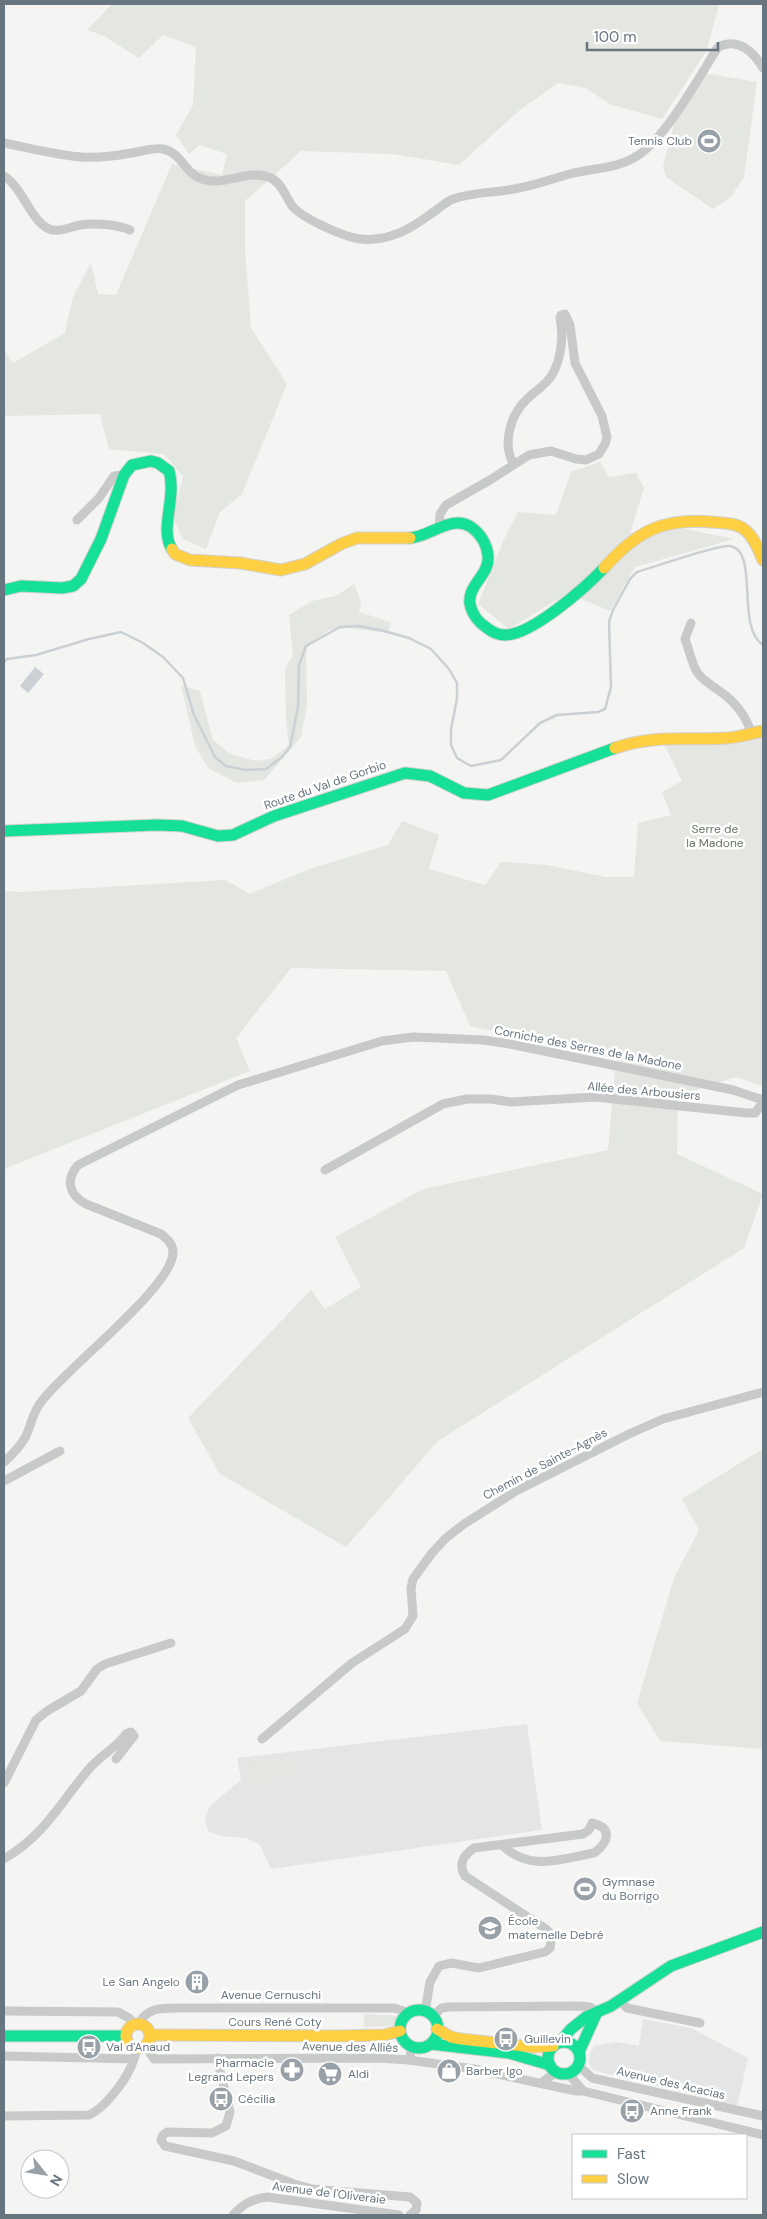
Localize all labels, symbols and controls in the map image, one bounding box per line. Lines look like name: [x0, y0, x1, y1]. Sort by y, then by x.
scale bar: [587, 20, 718, 52]
text: 100 m: [594, 27, 637, 47]
sports icon: Tennis Club: [696, 128, 722, 154]
place label: Tennis Club: [628, 133, 692, 149]
street label: Route du Val de Gorbio: [262, 757, 388, 813]
park label: Serre de la Madone: [686, 821, 744, 851]
street label: Corniche des Serres de la Madone: [493, 1022, 683, 1074]
street label: Allée des Arbousiers: [587, 1078, 701, 1104]
street label: Chemin de Sainte-Agnès: [480, 1424, 610, 1504]
place label: Gymnase du Borrigo: [602, 1874, 659, 1904]
sports icon: Gymnase du Borrigo: [572, 1876, 598, 1902]
place label: École maternelle Debré: [508, 1913, 604, 1943]
school or university icon: École maternelle Debré: [477, 1915, 503, 1941]
building icon: Le San Angelo: [184, 1969, 210, 1995]
place label: Le San Angelo: [102, 1974, 180, 1990]
street label: Avenue Cernuschi: [221, 1987, 321, 2003]
street label: Cours René Coty: [228, 2014, 322, 2030]
bus stop icon: Guillevin: [493, 2026, 519, 2052]
place label: Guillevin: [524, 2031, 571, 2047]
bus stop icon: Val d'Anaud: [76, 2034, 102, 2060]
street label: Avenue des Alliés: [302, 2038, 398, 2056]
place label: Val d'Anaud: [106, 2039, 170, 2055]
place label: Pharmacie Legrand Lepers: [188, 2055, 274, 2085]
pharmacy icon: Pharmacie Legrand Lepers: [279, 2057, 305, 2083]
shop icon: Barber Igo: [436, 2058, 462, 2084]
supermarket icon: Aldi: [317, 2061, 343, 2087]
place label: Barber Igo: [466, 2063, 523, 2079]
street label: Avenue des Acacias: [615, 2063, 727, 2103]
place label: Aldi: [348, 2066, 369, 2082]
bus stop icon: Cécilia: [208, 2086, 234, 2112]
place label: Cécilia: [238, 2091, 275, 2107]
bus stop icon: Anne Frank: [619, 2098, 645, 2124]
place label: Anne Frank: [650, 2103, 712, 2119]
legend: [572, 2134, 747, 2199]
text: Fast: [617, 2144, 646, 2164]
north arrow: [20, 2149, 70, 2199]
text: Slow: [617, 2169, 650, 2189]
text: N: [46, 2172, 67, 2189]
street label: Avenue de l'Oliveraie: [271, 2178, 387, 2208]

